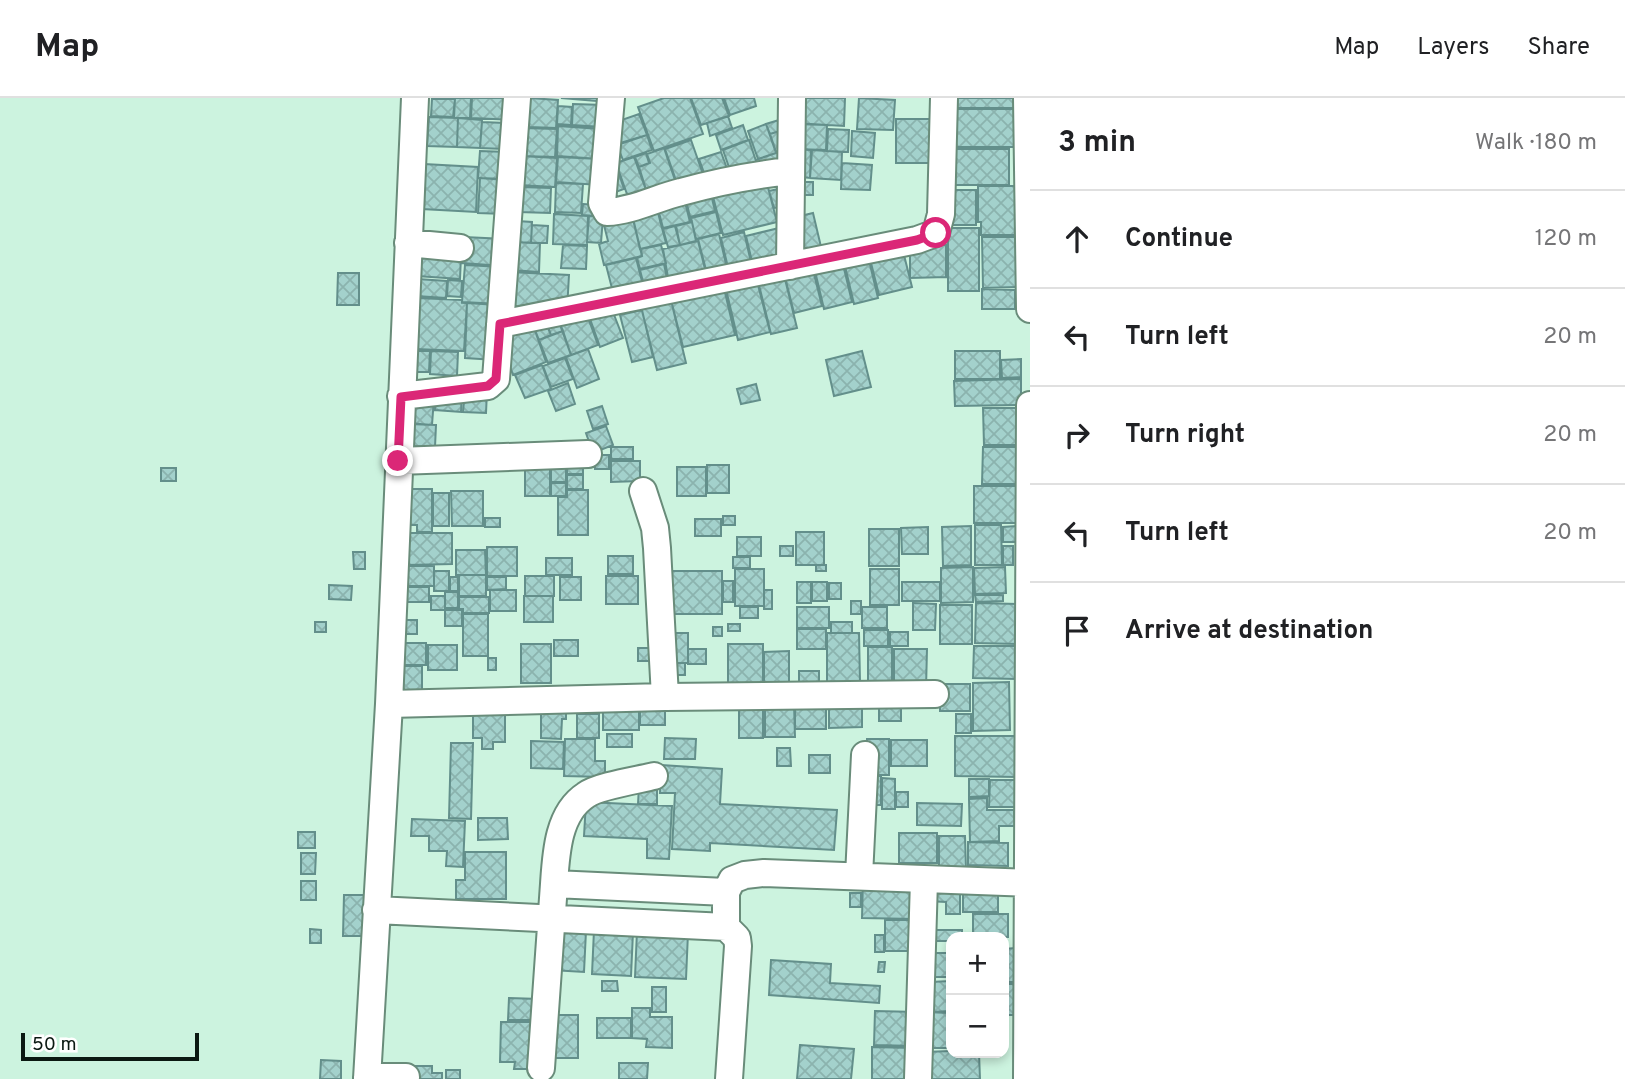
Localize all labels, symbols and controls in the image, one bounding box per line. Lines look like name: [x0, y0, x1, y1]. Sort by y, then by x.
text: Map: [35, 27, 99, 69]
text: Map: [1334, 33, 1379, 63]
text: Layers: [1417, 33, 1489, 63]
text: Share: [1527, 33, 1590, 63]
text: 3 min: [1058, 125, 1136, 162]
text: Walk · 180 m: [1475, 129, 1597, 158]
route start: [920, 217, 951, 248]
icon: ahead: [1058, 220, 1096, 258]
text: Continue: [1125, 223, 1233, 256]
text: 120 m: [1535, 225, 1597, 254]
icon: left: [1058, 318, 1096, 356]
text: Turn left: [1125, 321, 1229, 354]
text: 20 m: [1543, 323, 1597, 352]
icon: right: [1058, 416, 1096, 454]
text: Turn right: [1125, 419, 1245, 452]
text: 20 m: [1543, 421, 1597, 450]
route end: [382, 445, 413, 476]
icon: left: [1058, 514, 1096, 552]
text: Turn left: [1125, 517, 1229, 550]
text: 20 m: [1543, 519, 1597, 548]
icon: arrive: [1058, 612, 1096, 650]
text: Arrive at destination: [1125, 615, 1373, 648]
map controls: [946, 932, 1009, 1058]
button: +: [946, 932, 1009, 995]
button: −: [946, 995, 1009, 1058]
scale bar: [21, 1030, 200, 1062]
text: 50 m: [32, 1033, 77, 1057]

